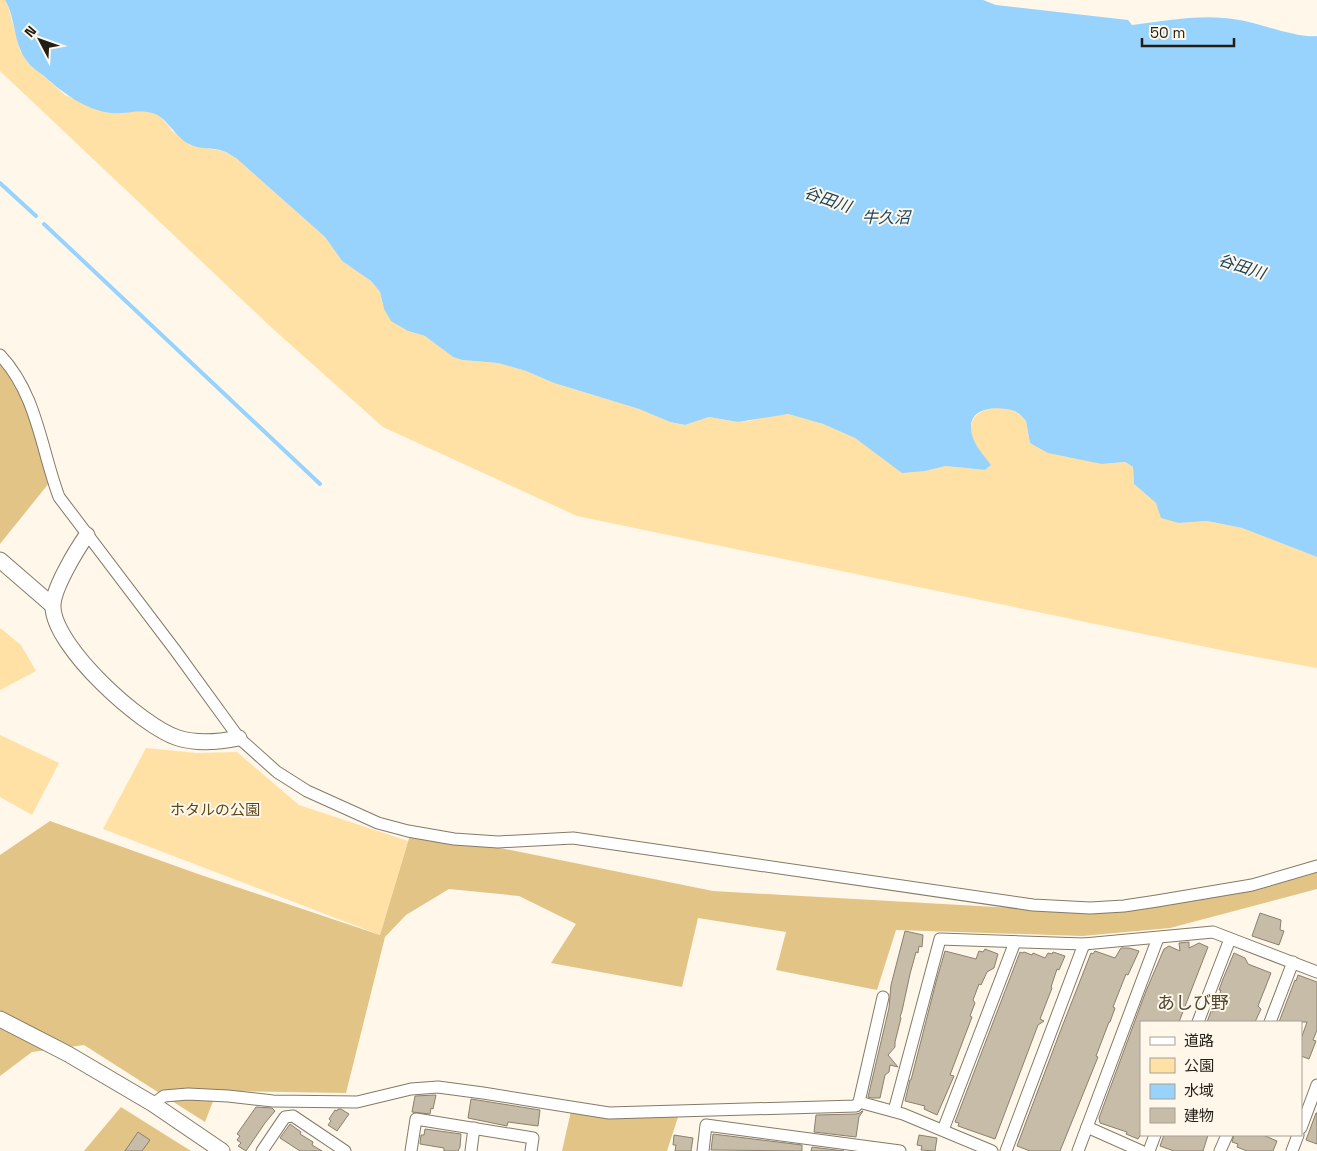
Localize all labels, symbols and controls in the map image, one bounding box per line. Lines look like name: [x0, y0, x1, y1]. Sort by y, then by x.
north arrow: [15, 15, 65, 65]
scale bar: [1142, 15, 1234, 47]
text: N: [20, 22, 40, 41]
text: 50 m: [1150, 23, 1185, 42]
water label: 谷田川: [802, 182, 856, 218]
water label: 牛久沼: [862, 207, 912, 228]
water label: 谷田川: [1216, 249, 1270, 284]
park label: ホタルの公園: [170, 800, 260, 819]
district label: あしび野: [1157, 991, 1229, 1014]
legend: [1140, 1021, 1302, 1136]
text: 道路: [1184, 1031, 1214, 1050]
text: 公園: [1184, 1056, 1214, 1075]
text: 水域: [1184, 1081, 1214, 1100]
text: 建物: [1184, 1106, 1214, 1125]

